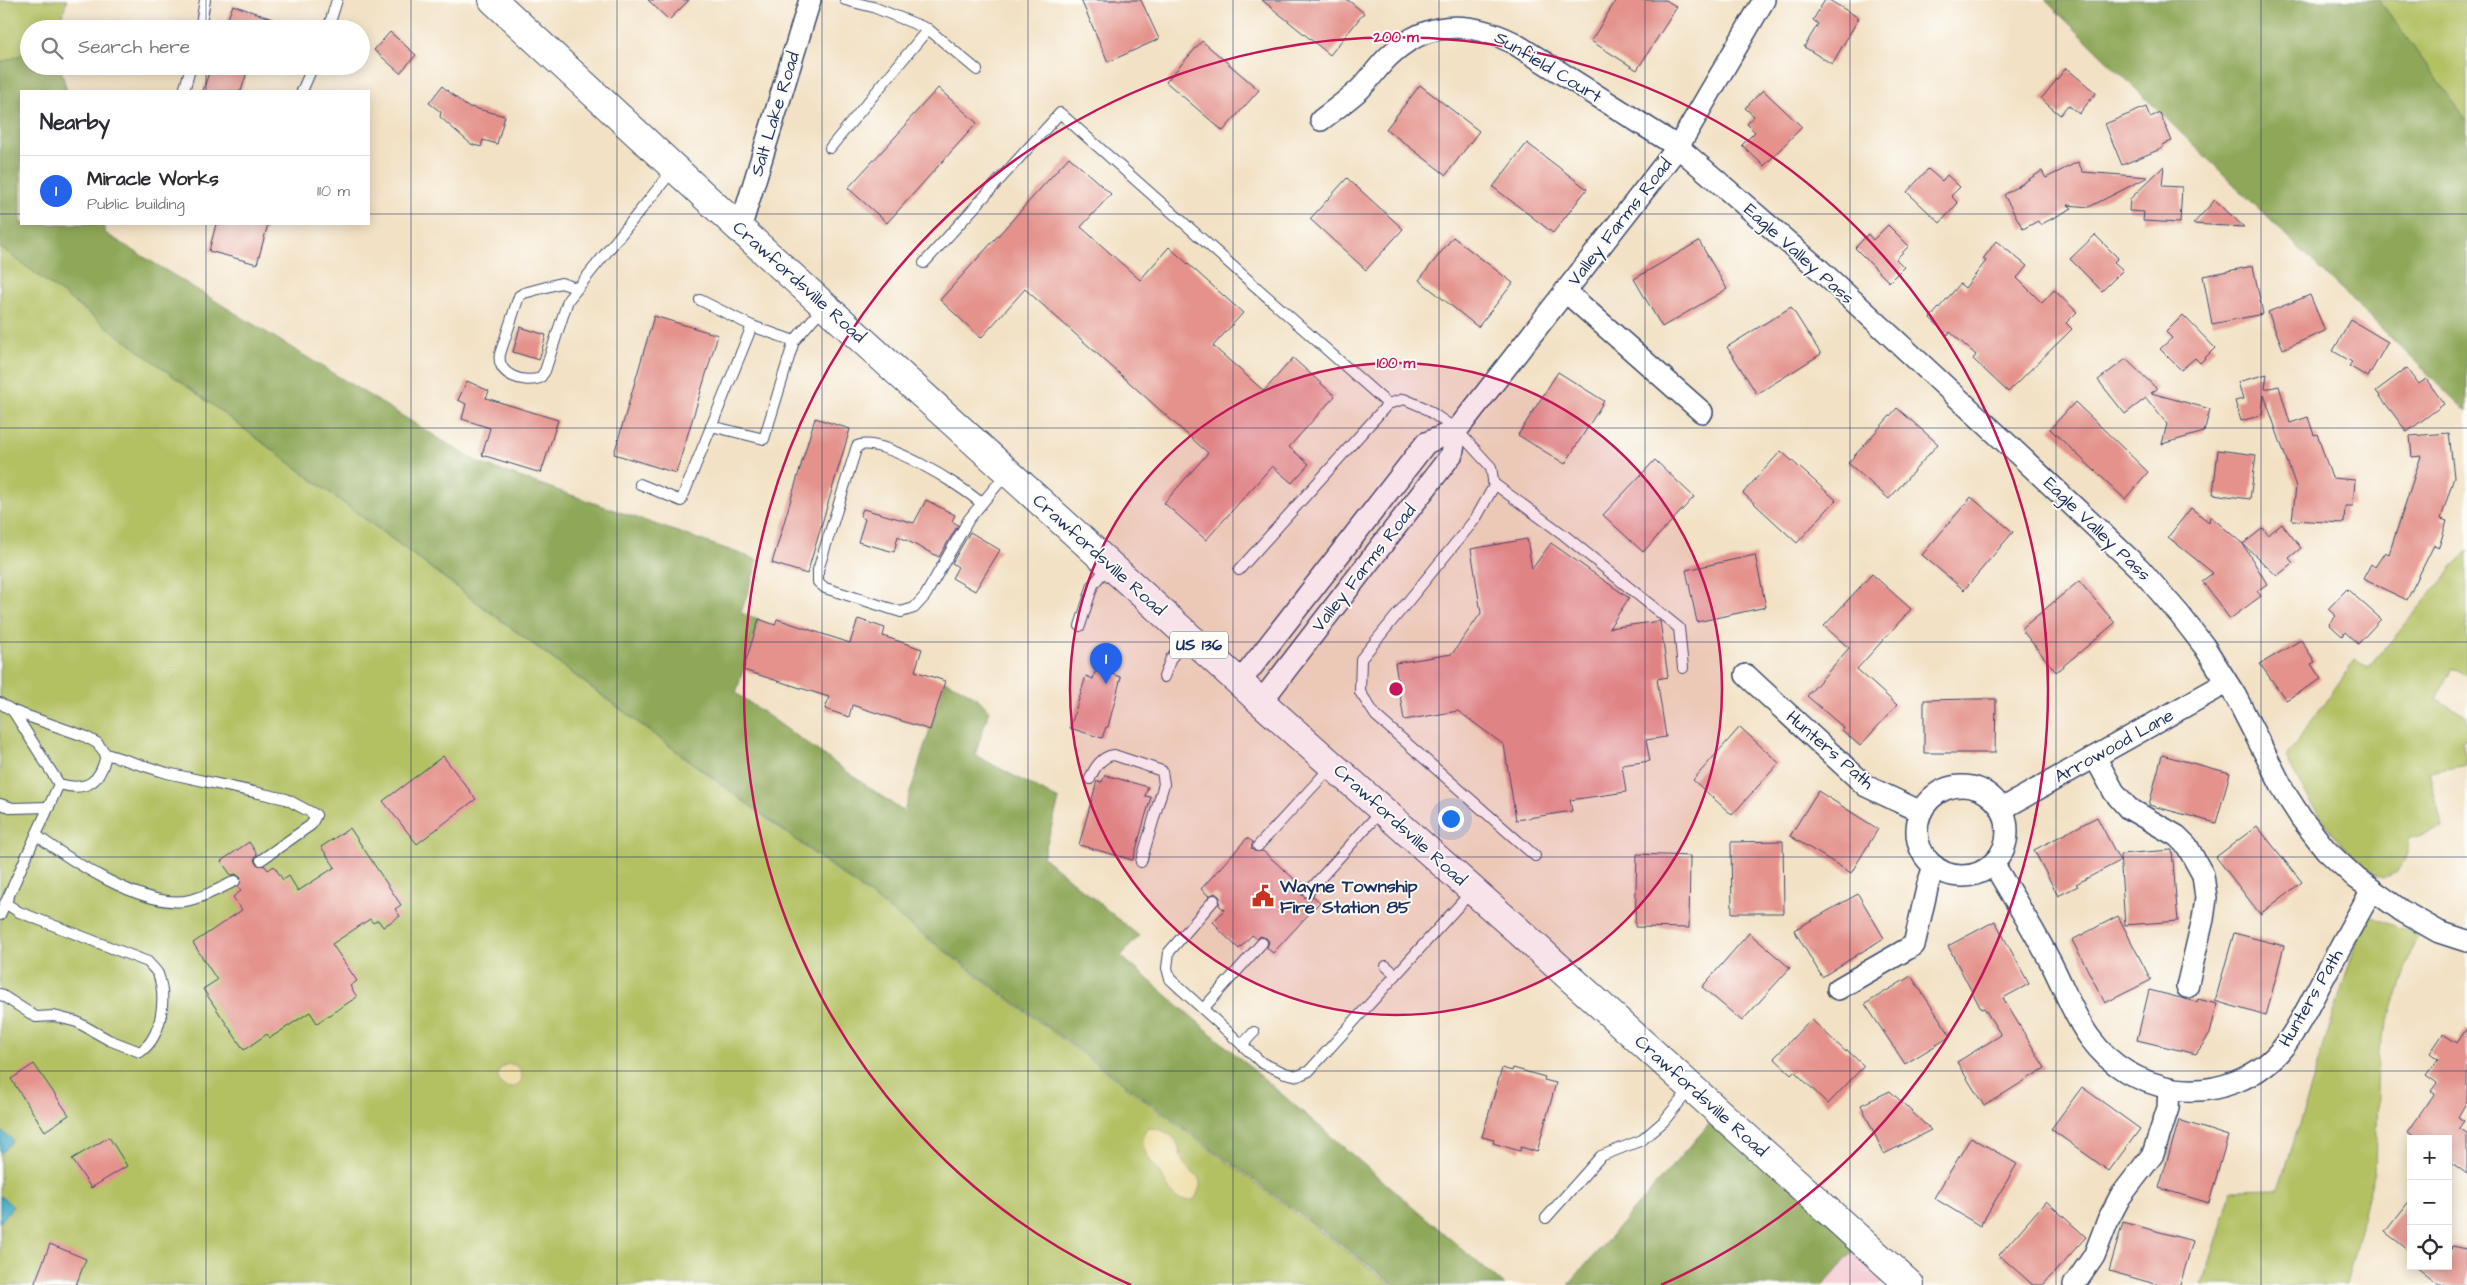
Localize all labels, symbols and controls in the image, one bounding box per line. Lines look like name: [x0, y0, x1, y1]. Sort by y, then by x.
search box: [20, 20, 370, 75]
street label: Sunfield Court: [1490, 25, 1607, 109]
text: 200 m: [1372, 27, 1419, 48]
icon: search: [38, 34, 66, 62]
text: Search here: [78, 34, 190, 61]
street label: Salt Lake Road: [744, 49, 806, 179]
text: Nearby: [40, 108, 110, 137]
street label: Valley Farms Road: [1562, 153, 1679, 292]
text: Miracle Works: [87, 166, 219, 193]
text: 1: [55, 180, 57, 202]
text: 110 m: [317, 180, 350, 202]
text: Public building: [87, 193, 185, 215]
street label: Eagle Valley Pass: [1738, 198, 1860, 311]
street label: Crawfordsville Road: [727, 215, 871, 349]
text: 100 m: [1377, 353, 1416, 374]
street label: Eagle Valley Pass: [2037, 471, 2156, 588]
street label: Crawfordsville Road: [1027, 488, 1171, 622]
street label: Valley Farms Road: [1306, 499, 1423, 638]
road number: US 136: [1170, 632, 1228, 658]
pin: 1: [1090, 643, 1122, 684]
centre of rings: [1387, 680, 1405, 698]
street label: Arrowood Lane: [2050, 703, 2179, 789]
street label: Hunters Path: [1781, 705, 1879, 795]
street label: Crawfordsville Road: [1328, 758, 1472, 892]
your location: [1438, 806, 1464, 832]
place label: Wayne Township Fire Station 85: [1279, 874, 1418, 920]
public building icon: Wayne Township Fire Station 85: [1250, 883, 1276, 909]
street label: Hunters Path: [2273, 944, 2349, 1051]
street label: Crawfordsville Road: [1629, 1029, 1773, 1163]
map controls: [2407, 1135, 2452, 1270]
button: +: [2407, 1135, 2452, 1180]
button: −: [2407, 1180, 2452, 1225]
button: locate: [2407, 1225, 2452, 1270]

